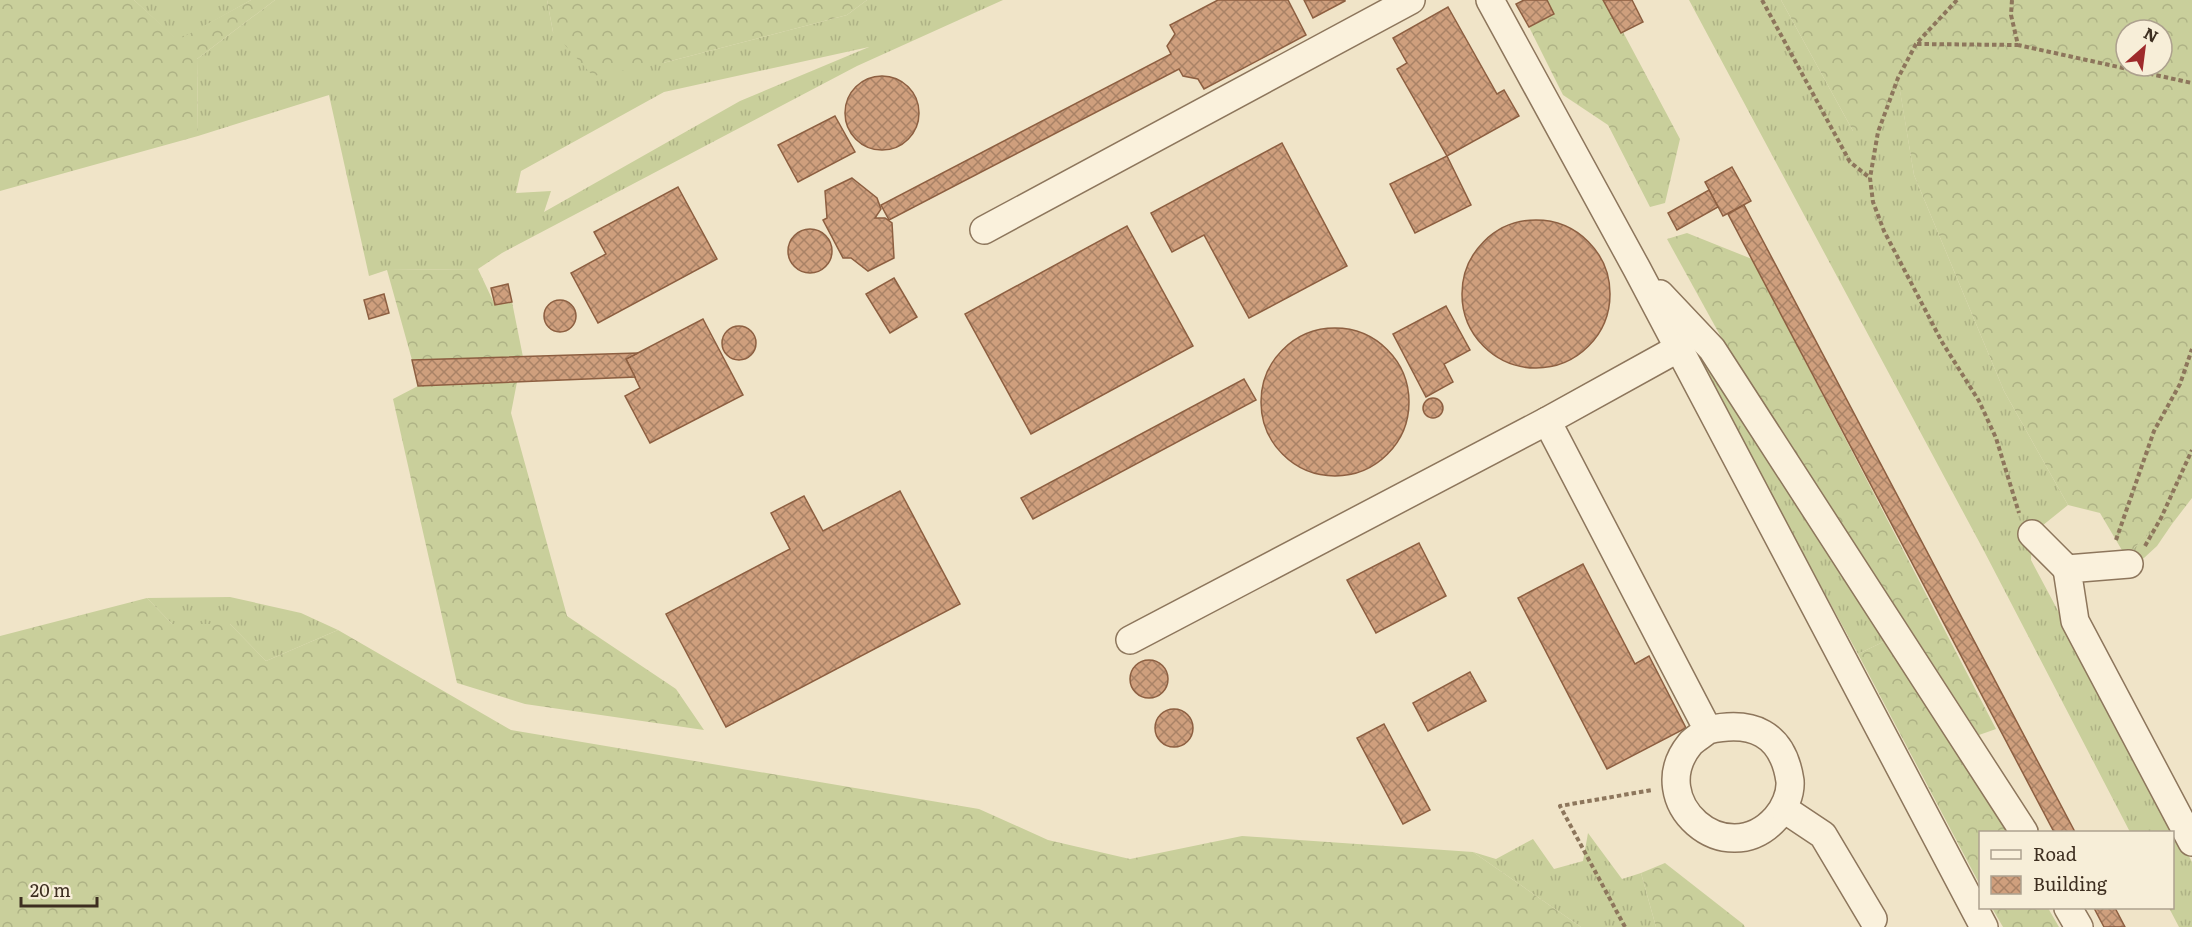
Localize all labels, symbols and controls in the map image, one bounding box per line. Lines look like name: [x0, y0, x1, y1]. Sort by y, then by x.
north arrow: [2114, 18, 2174, 78]
text: N: [2140, 20, 2163, 48]
legend: [1979, 831, 2174, 909]
text: Road: [2033, 840, 2077, 867]
scale bar: [21, 870, 98, 908]
text: Building: [2033, 870, 2108, 897]
text: 20 m: [30, 876, 71, 903]

